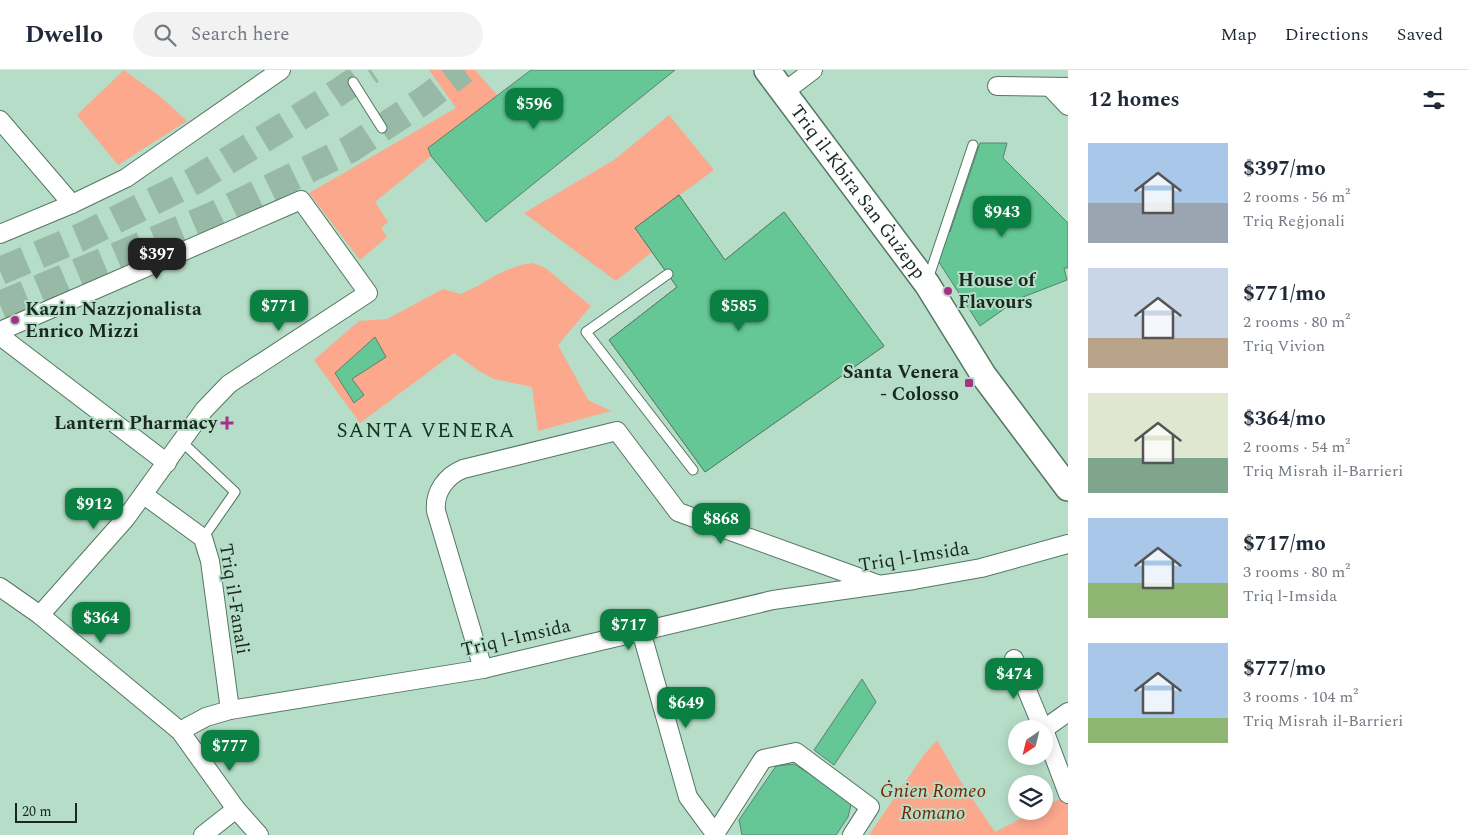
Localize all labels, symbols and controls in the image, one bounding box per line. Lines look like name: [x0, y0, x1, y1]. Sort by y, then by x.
search box: [133, 12, 483, 57]
text: Dwello: [25, 17, 103, 53]
text: Search here: [191, 20, 290, 49]
icon: search: [151, 21, 179, 49]
text: Map: [1221, 21, 1257, 48]
text: Directions: [1285, 21, 1369, 48]
text: Saved: [1397, 21, 1443, 48]
text: 12 homes: [1088, 84, 1180, 116]
icon: filters: [1420, 86, 1448, 114]
pin: $596: [504, 88, 564, 130]
text: $596: [516, 92, 552, 116]
street label: Triq il-Kbira San Ġużepp: [783, 98, 933, 285]
text: $397/mo: [1243, 153, 1326, 185]
icon: home: [1128, 163, 1188, 223]
text: 2 rooms · 56 m²: [1243, 185, 1350, 209]
pin: $943: [972, 196, 1032, 238]
text: $943: [984, 200, 1020, 224]
text: Triq Reġjonali: [1243, 209, 1345, 233]
pin: $397: [127, 238, 187, 280]
text: $397: [139, 242, 175, 266]
place label: House of Flavours: [958, 266, 1036, 317]
text: $771/mo: [1243, 278, 1326, 310]
marker: House of Flavours: [942, 285, 954, 297]
icon: home: [1128, 288, 1188, 348]
pin: $771: [249, 290, 309, 332]
pin: $585: [709, 290, 769, 332]
text: $771: [261, 294, 297, 318]
text: $585: [721, 294, 757, 318]
place label: Kazin Nazzjonalista Enrico Mizzi: [25, 295, 202, 346]
text: 2 rooms · 80 m²: [1243, 310, 1350, 334]
marker: Kazin Nazzjonalista Enrico Mizzi: [9, 314, 21, 326]
text: Triq Vivion: [1243, 334, 1325, 358]
place label: Santa Venera - Colosso: [843, 358, 959, 409]
marker: Santa Venera - Colosso: [963, 377, 975, 389]
text: $364/mo: [1243, 403, 1326, 435]
place label: Lantern Pharmacy: [54, 409, 218, 438]
icon: home: [1128, 413, 1188, 473]
district label: SANTA VENERA: [336, 415, 516, 447]
marker: Lantern Pharmacy: [221, 417, 233, 429]
text: 2 rooms · 54 m²: [1243, 435, 1350, 459]
text: Triq Misraħ il-Barrieri: [1243, 459, 1403, 483]
pin: $912: [64, 488, 124, 530]
text: $912: [76, 492, 112, 516]
pin: $868: [691, 502, 751, 545]
text: $868: [703, 507, 739, 531]
text: $717/mo: [1243, 528, 1326, 560]
street label: Triq l-Imsida: [857, 534, 972, 580]
icon: home: [1128, 538, 1188, 598]
street label: Triq il-Fanali: [211, 541, 257, 657]
text: 3 rooms · 80 m²: [1243, 560, 1350, 584]
text: Triq l-Imsida: [1243, 584, 1337, 608]
pin: $364: [71, 602, 131, 644]
text: $364: [83, 606, 119, 630]
pin: $717: [599, 608, 659, 651]
street label: Triq l-Imsida: [458, 611, 574, 665]
text: $717: [611, 613, 647, 637]
text: $777/mo: [1243, 653, 1326, 685]
pin: $474: [984, 658, 1044, 700]
text: $474: [996, 662, 1032, 686]
icon: home: [1128, 663, 1188, 723]
text: 3 rooms · 104 m²: [1243, 685, 1358, 709]
pin: $649: [656, 686, 716, 729]
text: $649: [668, 691, 704, 715]
text: Triq Misraħ il-Barrieri: [1243, 709, 1403, 733]
north arrow: [1008, 720, 1052, 765]
map controls: [1008, 720, 1053, 820]
pin: $777: [200, 730, 260, 772]
text: $777: [212, 734, 248, 758]
button: layers: [1008, 775, 1053, 820]
park label: Ġnien Romeo Romano: [880, 777, 986, 828]
scale bar: [15, 800, 78, 823]
text: 20 m: [22, 801, 52, 822]

